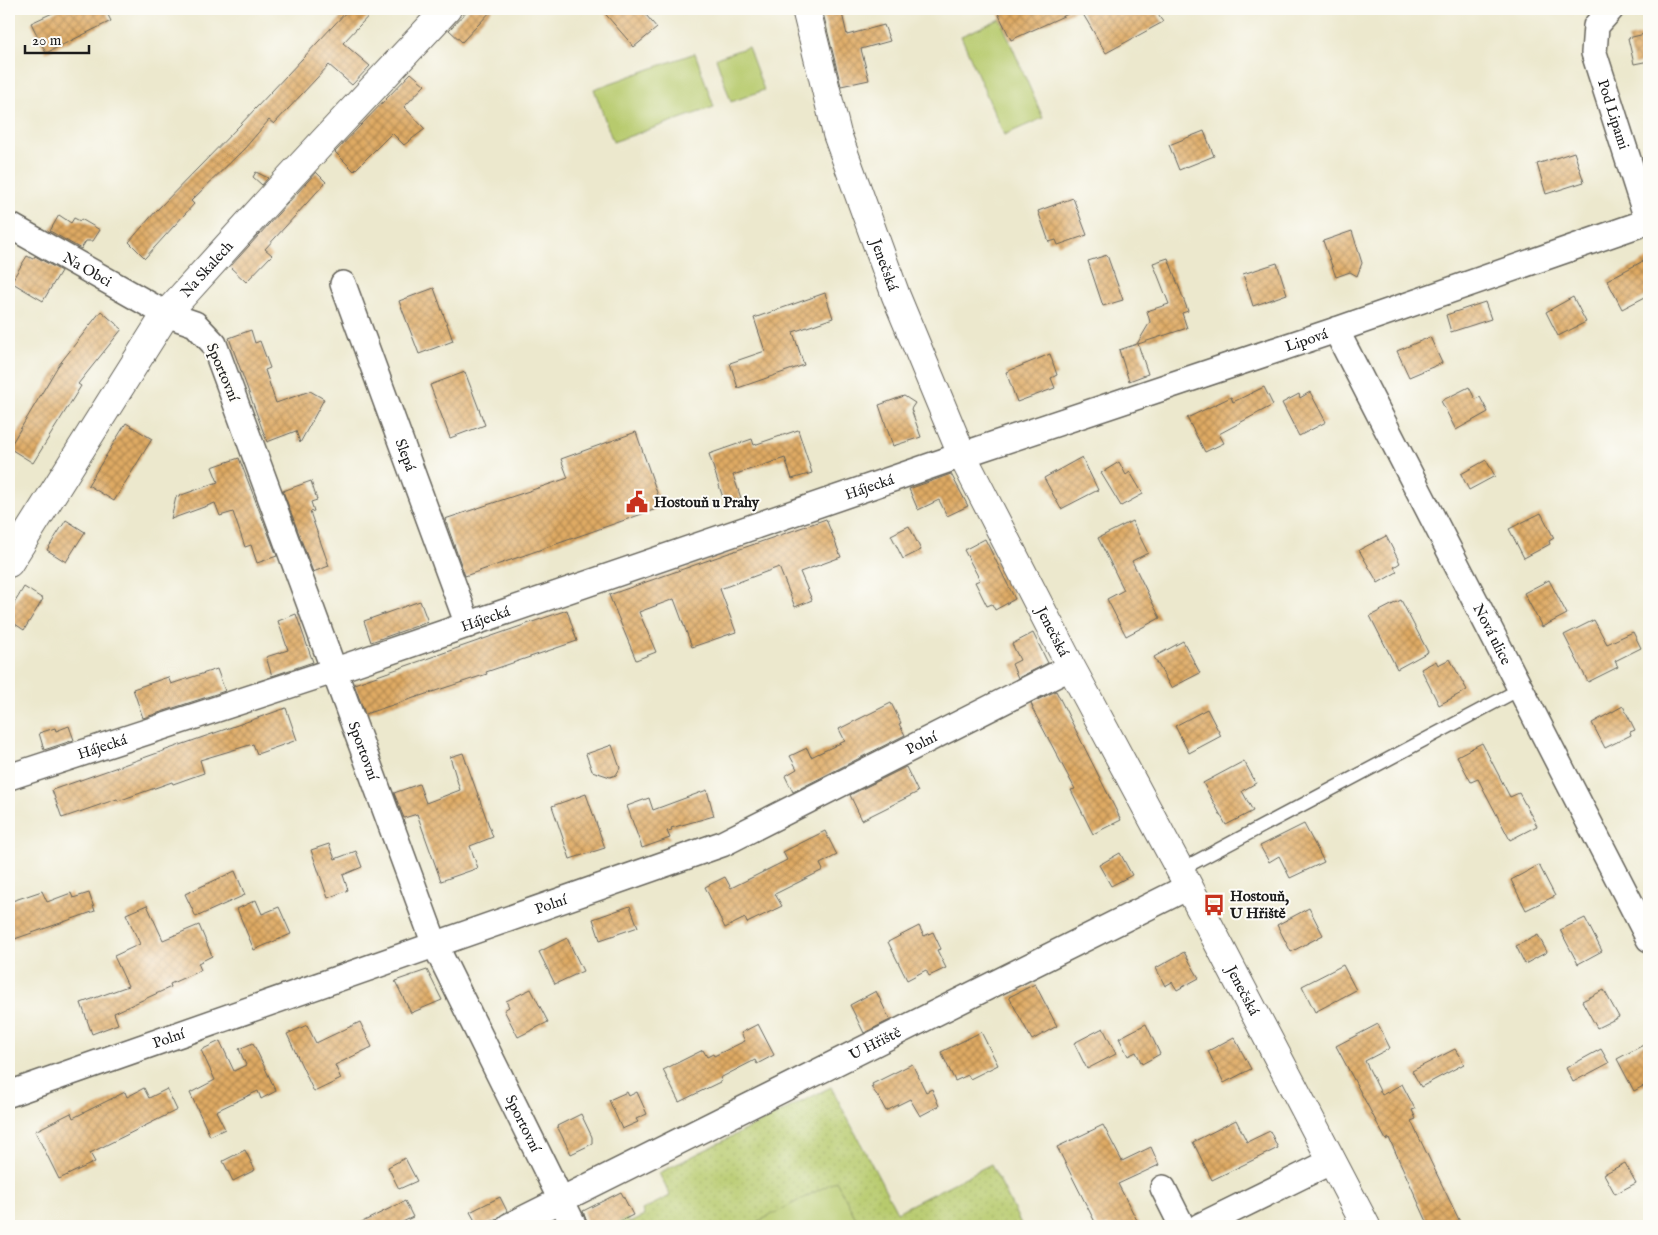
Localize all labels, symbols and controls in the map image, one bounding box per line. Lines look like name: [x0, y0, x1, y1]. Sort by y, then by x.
scale bar: [25, 22, 89, 54]
text: 20 m: [32, 31, 62, 50]
street label: Pod Lipami: [1593, 77, 1633, 152]
street label: Jenečská: [865, 235, 902, 294]
street label: Na Skalech: [177, 237, 238, 302]
street label: Na Obci: [59, 248, 115, 291]
street label: Lipová: [1283, 324, 1331, 356]
street label: Sportovní: [202, 340, 244, 405]
street label: Slepá: [391, 436, 420, 474]
street label: Hájecká: [842, 470, 897, 505]
public building icon: Hostouň u Prahy: [624, 489, 650, 515]
place label: Hostouň u Prahy: [654, 493, 760, 512]
street label: Nová ulice: [1468, 601, 1515, 668]
street label: Hájecká: [458, 602, 513, 636]
street label: Jenečská: [1031, 602, 1073, 661]
street label: Sportovní: [344, 719, 383, 784]
street label: Polní: [903, 727, 941, 759]
street label: Hájecká: [75, 730, 130, 764]
place label: Hostouň, U Hřiště: [1229, 887, 1289, 923]
street label: Polní: [532, 890, 570, 919]
bus stop icon: Hostouň, U Hřiště: [1201, 892, 1227, 918]
street label: Jenečská: [1221, 961, 1264, 1019]
street label: U Hřiště: [846, 1023, 904, 1065]
street label: Polní: [150, 1024, 188, 1053]
street label: Sportovní: [501, 1092, 545, 1156]

